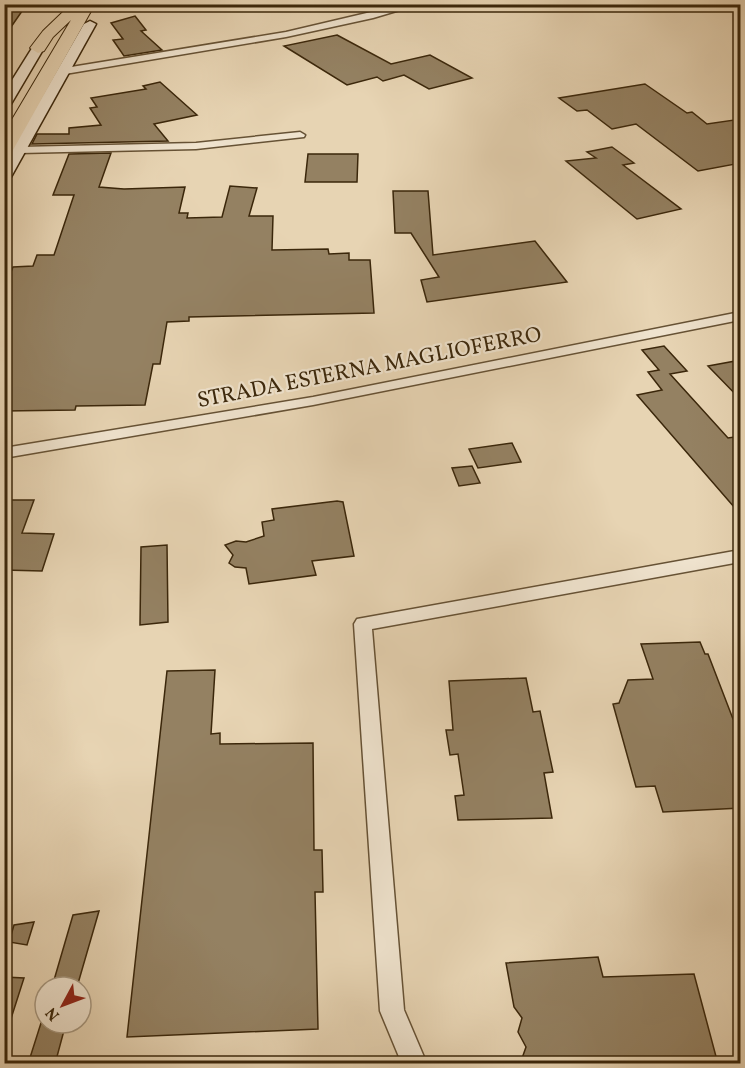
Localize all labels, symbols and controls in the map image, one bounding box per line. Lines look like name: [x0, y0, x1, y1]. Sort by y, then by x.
street label: STRADA ESTERNA MAGLIOFERRO: [195, 320, 544, 417]
north arrow: [33, 975, 93, 1035]
text: N: [41, 1002, 65, 1025]

